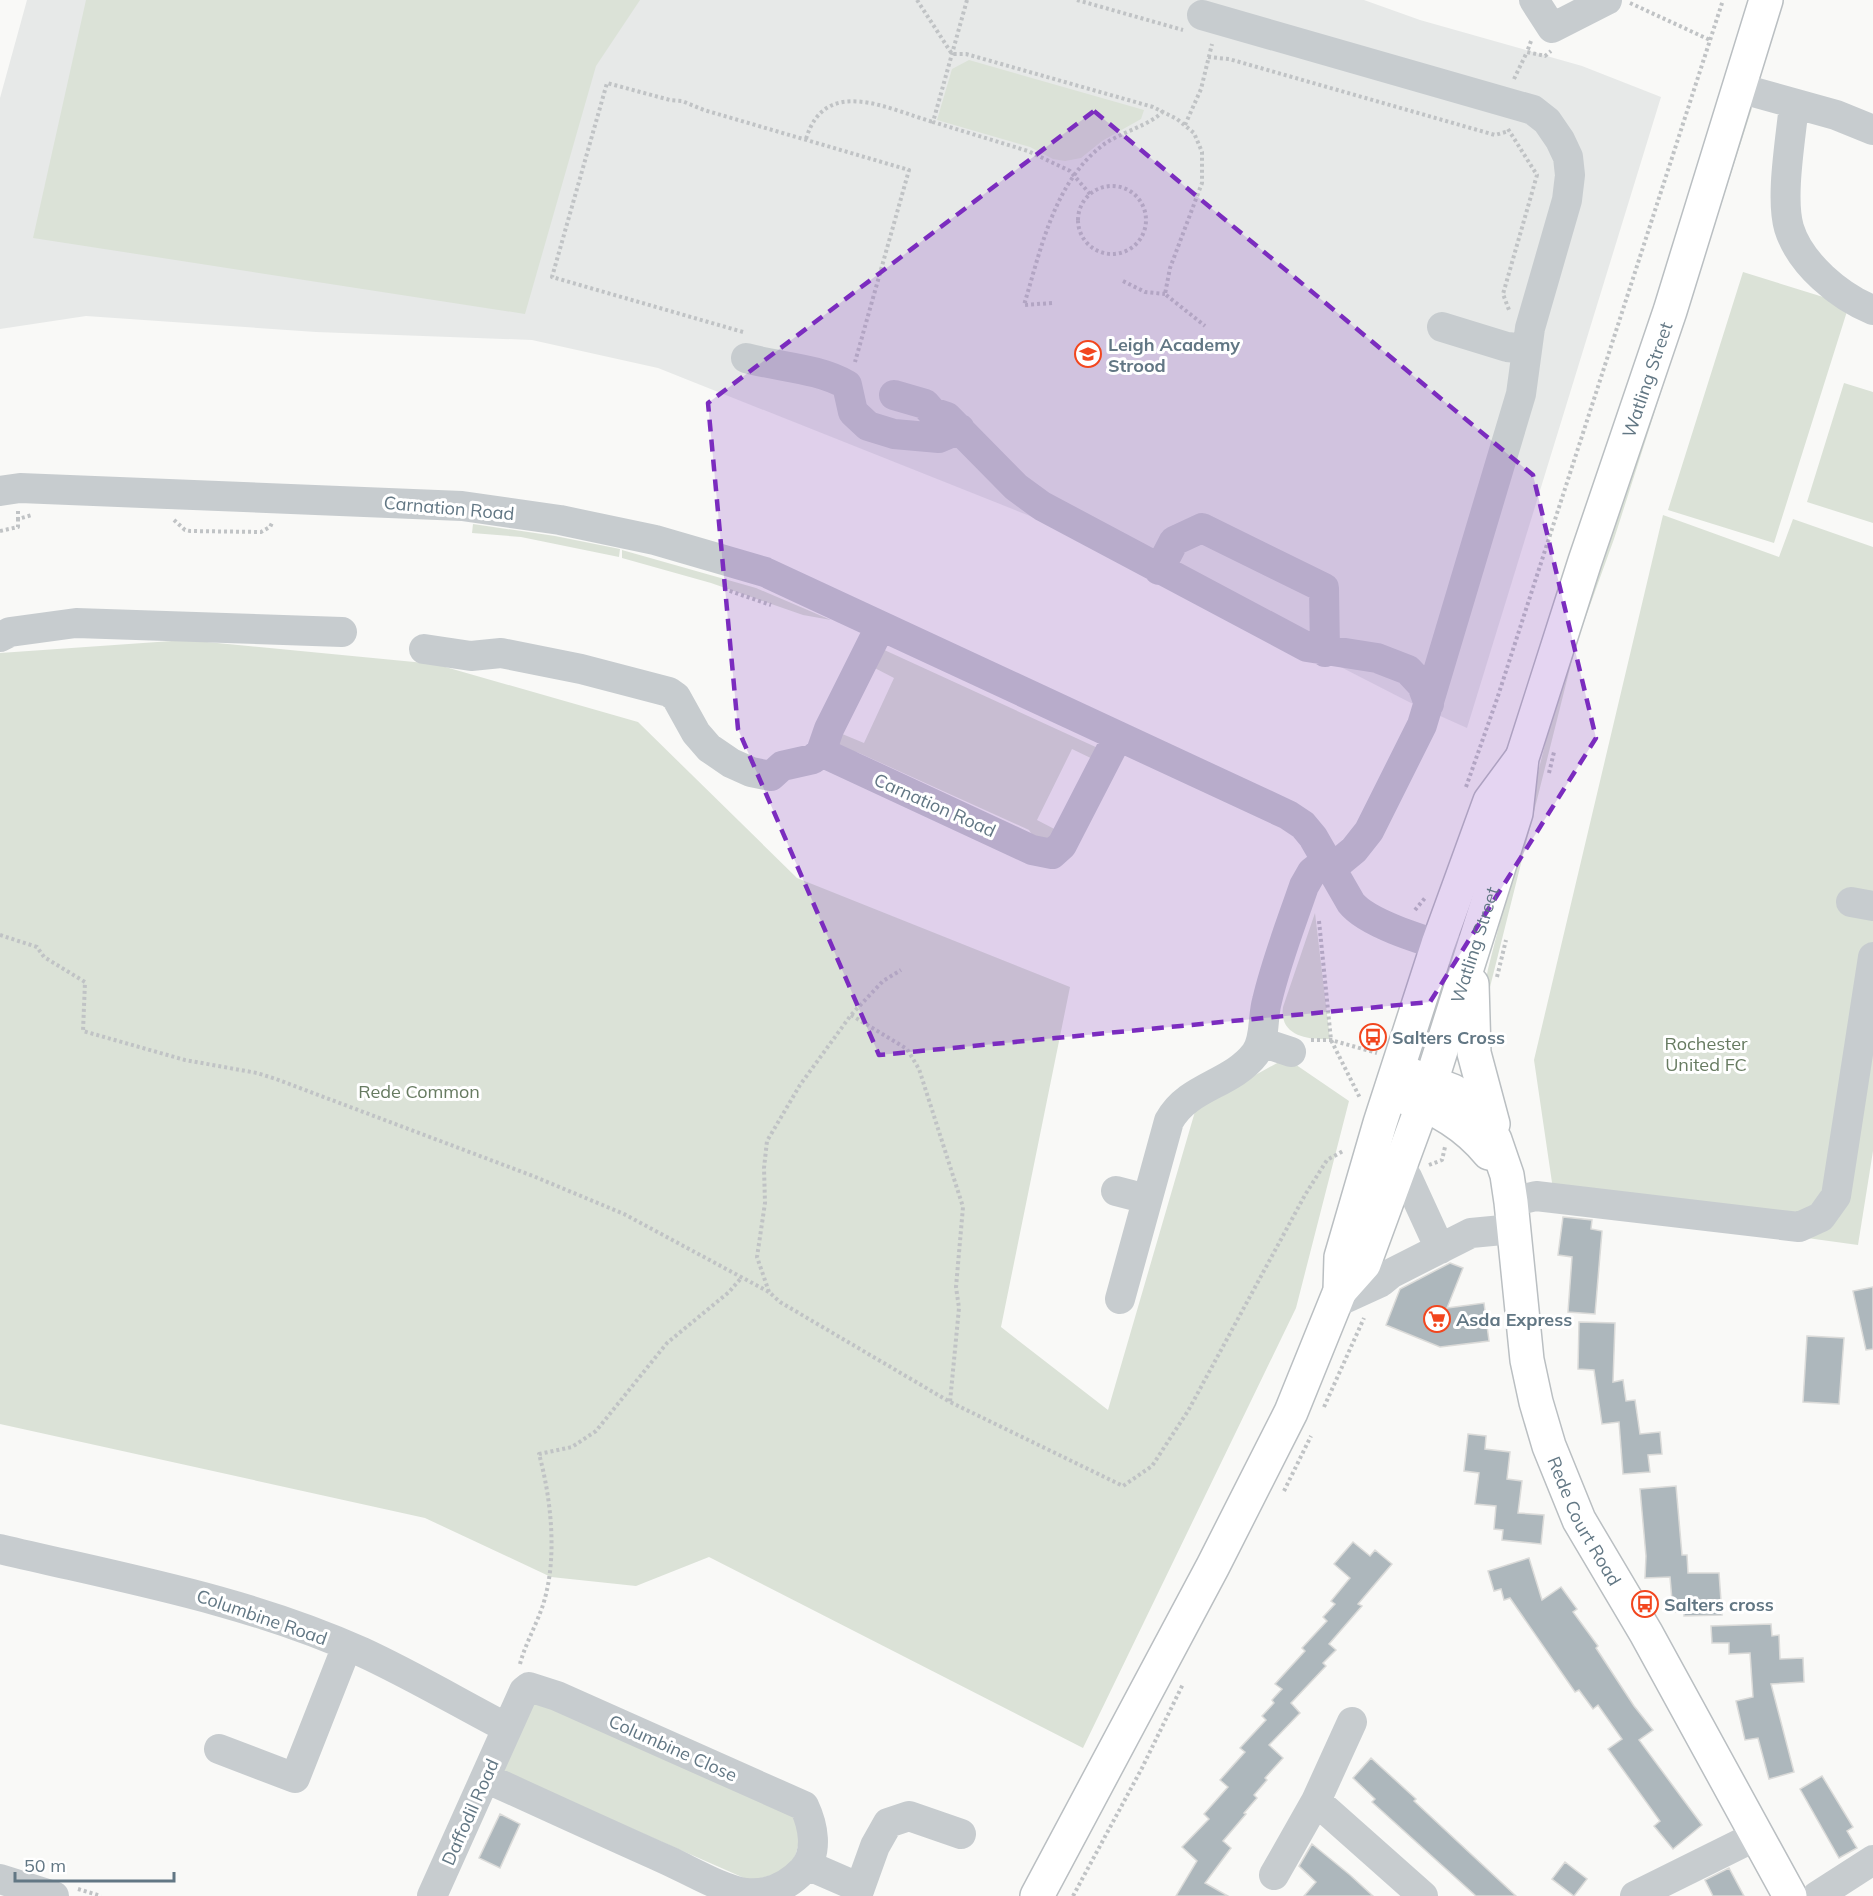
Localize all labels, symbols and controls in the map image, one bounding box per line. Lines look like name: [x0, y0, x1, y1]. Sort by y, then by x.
street label: Watling Street: [1616, 319, 1677, 440]
place label: Leigh Academy Strood: [1108, 333, 1240, 377]
school or university icon: Leigh Academy Strood: [1073, 339, 1103, 369]
street label: Carnation Road: [383, 491, 515, 525]
street label: Carnation Road: [871, 768, 999, 842]
street label: Watling Street: [1445, 884, 1504, 1006]
bus stop icon: Salters Cross: [1358, 1022, 1388, 1052]
place label: Salters Cross: [1392, 1026, 1505, 1049]
park label: Rochester United FC: [1664, 1032, 1748, 1076]
park label: Rede Common: [358, 1080, 480, 1103]
supermarket icon: Asda Express: [1422, 1304, 1452, 1334]
place label: Asda Express: [1456, 1308, 1572, 1331]
street label: Rede Court Road: [1543, 1453, 1627, 1590]
street label: Columbine Road: [194, 1584, 330, 1650]
bus stop icon: Salters cross: [1630, 1589, 1660, 1619]
place label: Salters cross: [1664, 1593, 1774, 1616]
street label: Columbine Close: [605, 1709, 741, 1787]
street label: Daffodil Road: [436, 1755, 504, 1869]
scale bar: [15, 1845, 174, 1883]
text: 50 m: [24, 1854, 66, 1877]

